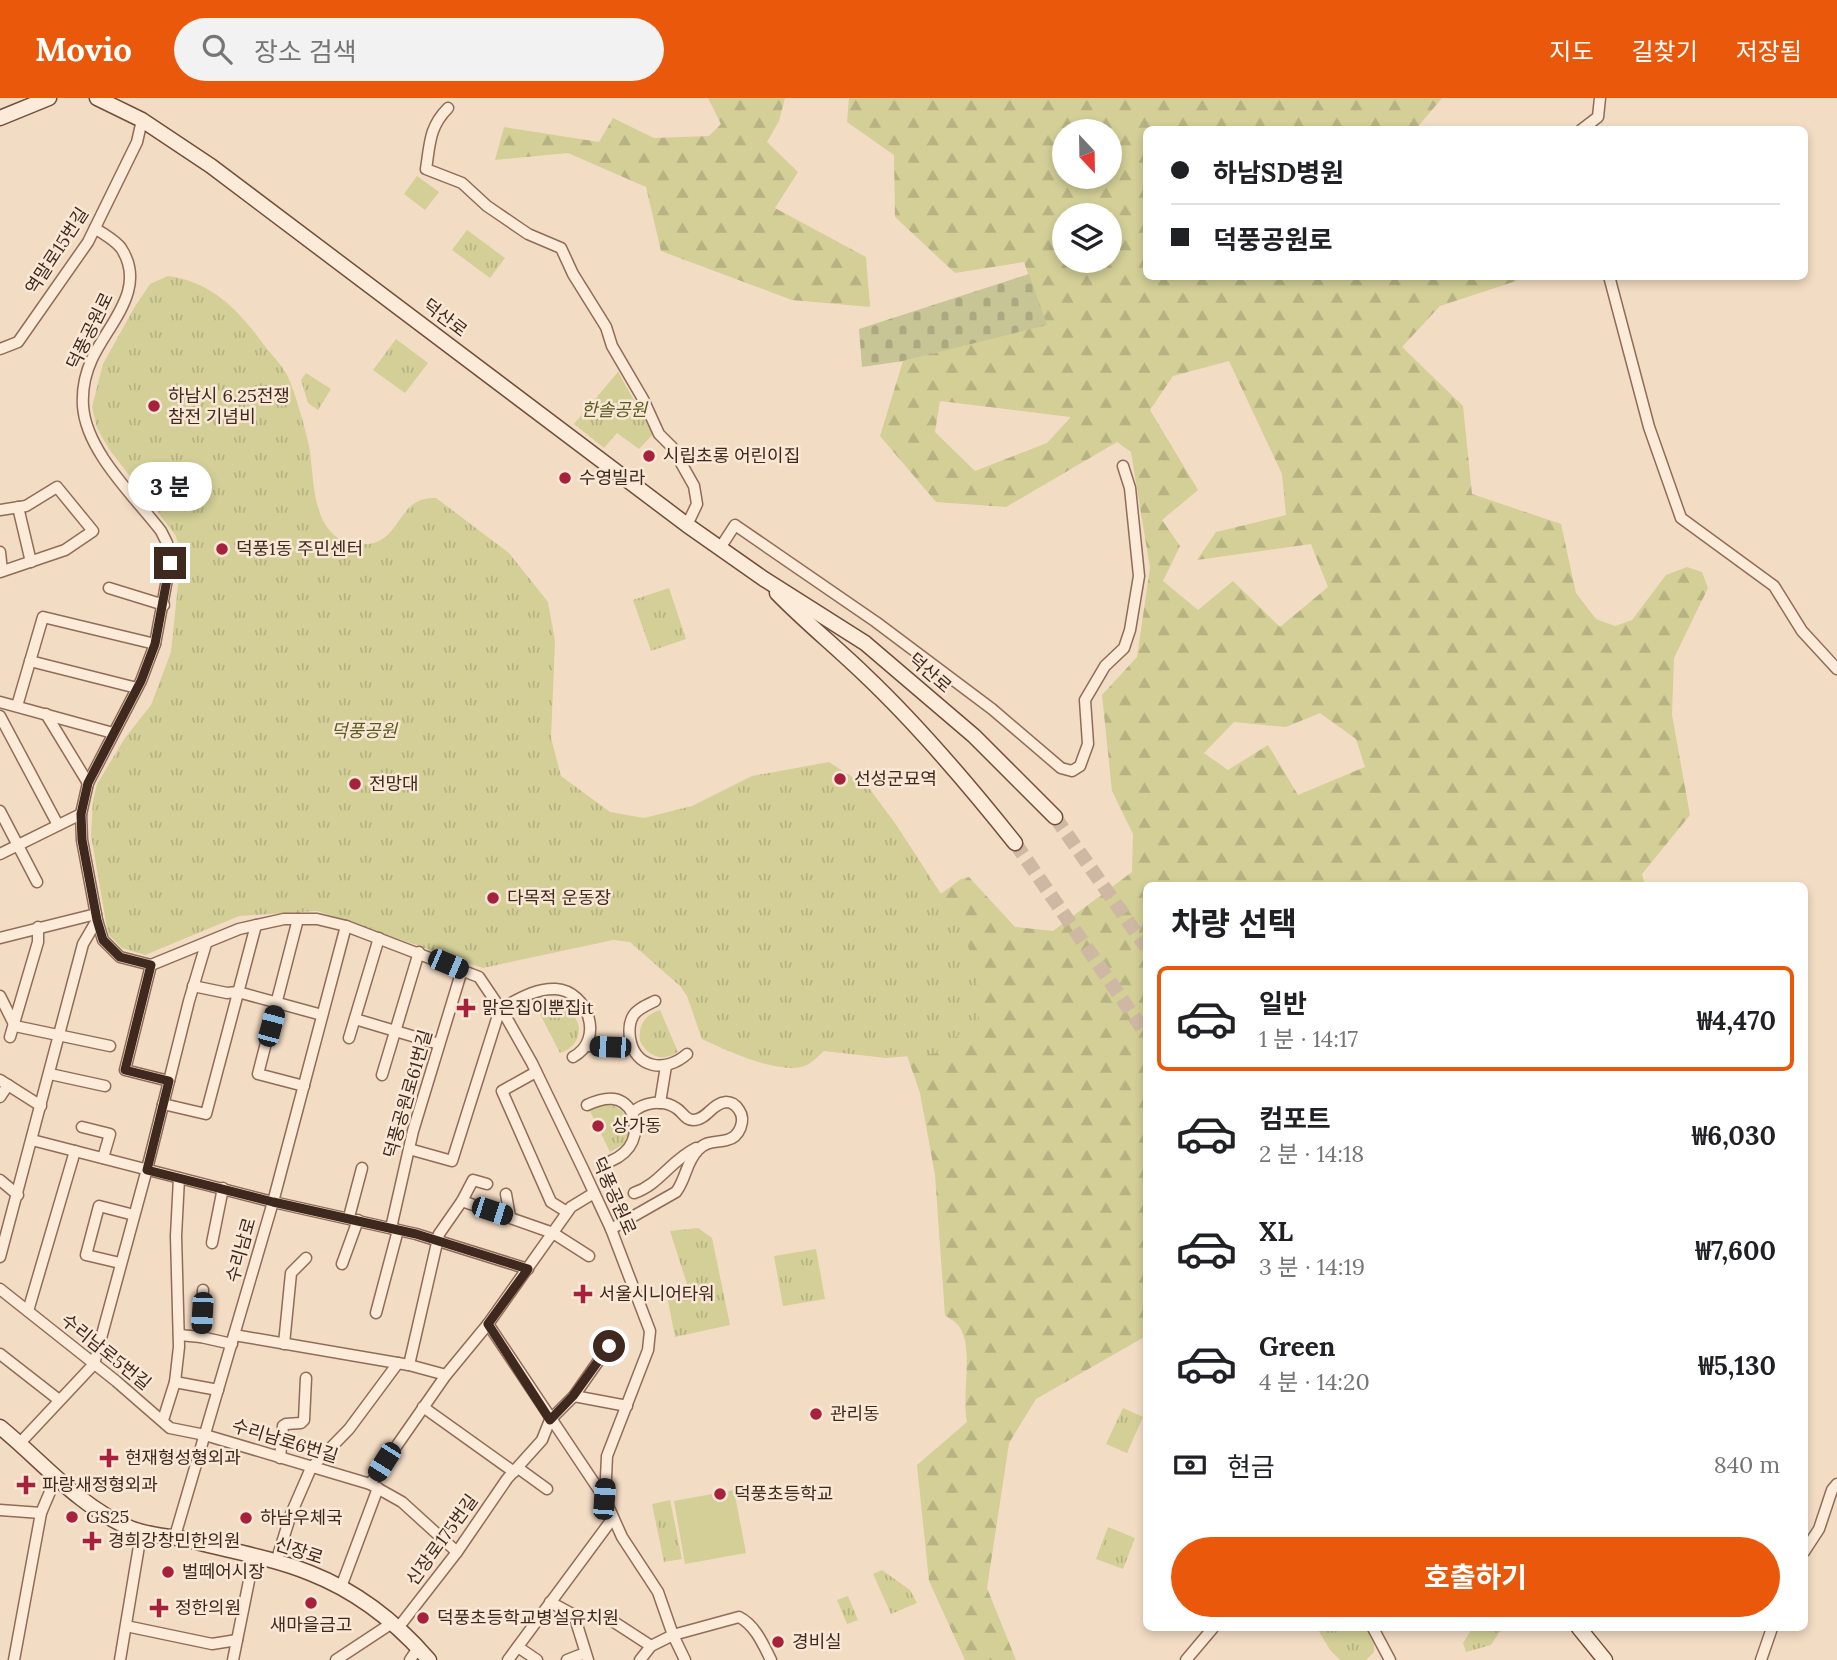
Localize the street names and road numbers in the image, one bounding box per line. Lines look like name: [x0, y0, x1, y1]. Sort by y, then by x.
street label: 역말로15번길: [20, 203, 93, 299]
street label: 덕풍공원로: [61, 289, 118, 373]
street label: 덕산로: [419, 293, 472, 342]
street label: 덕산로: [904, 648, 957, 698]
street label: 덕풍공원로61번길: [378, 1027, 437, 1161]
street label: 덕풍공원로: [587, 1153, 642, 1238]
street label: 수리남로: [220, 1215, 261, 1285]
street label: 수리남로5번길: [57, 1308, 156, 1395]
street label: 수리남로6번길: [229, 1413, 341, 1468]
street label: 신장로175번길: [401, 1489, 482, 1590]
street label: 신장로: [272, 1532, 326, 1569]

